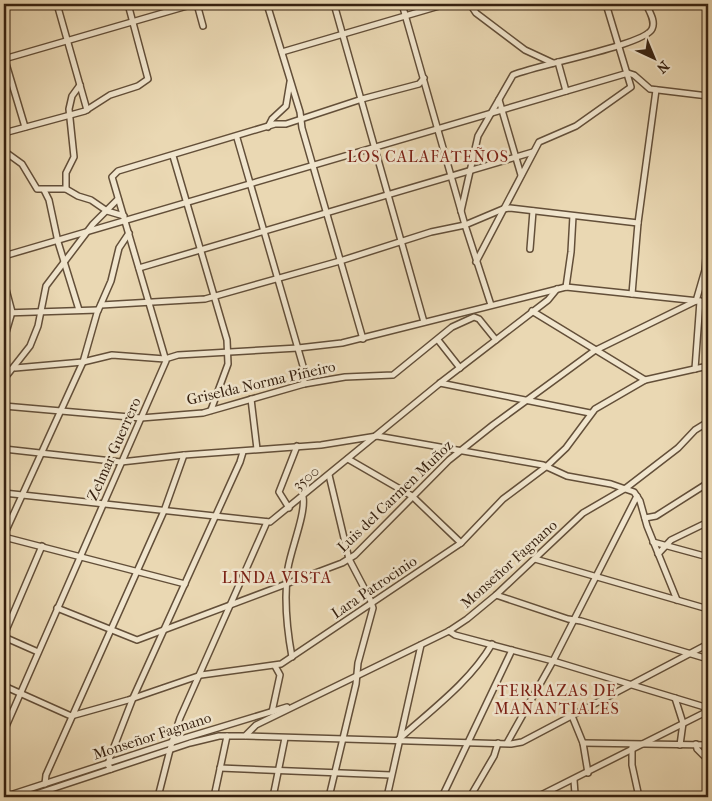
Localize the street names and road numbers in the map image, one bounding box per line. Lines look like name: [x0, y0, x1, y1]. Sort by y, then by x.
street label: Griselda Norma Piñeiro: [185, 357, 338, 409]
street label: Zelmar Guerrero: [83, 394, 145, 503]
street label: Luis del Carmen Muñoz: [333, 436, 457, 556]
street label: 3500: [289, 462, 323, 494]
street label: Monseñor Fagnano: [457, 516, 561, 612]
street label: Lara Patrocinio: [328, 552, 421, 622]
street label: Monseñor Fagnano: [91, 708, 214, 764]

